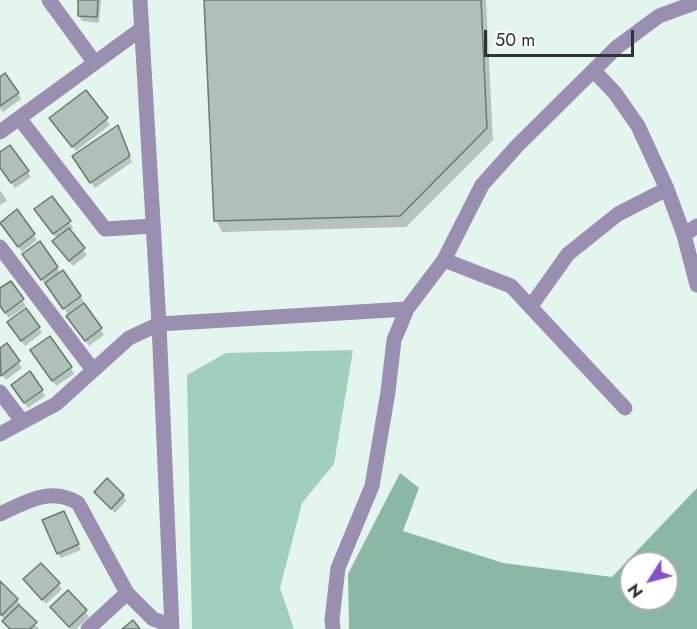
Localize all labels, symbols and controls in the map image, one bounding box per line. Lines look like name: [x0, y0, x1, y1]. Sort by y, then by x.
scale bar: [487, 18, 637, 56]
text: 50 m: [495, 27, 535, 53]
north arrow: [619, 551, 679, 611]
text: N: [623, 579, 649, 603]

